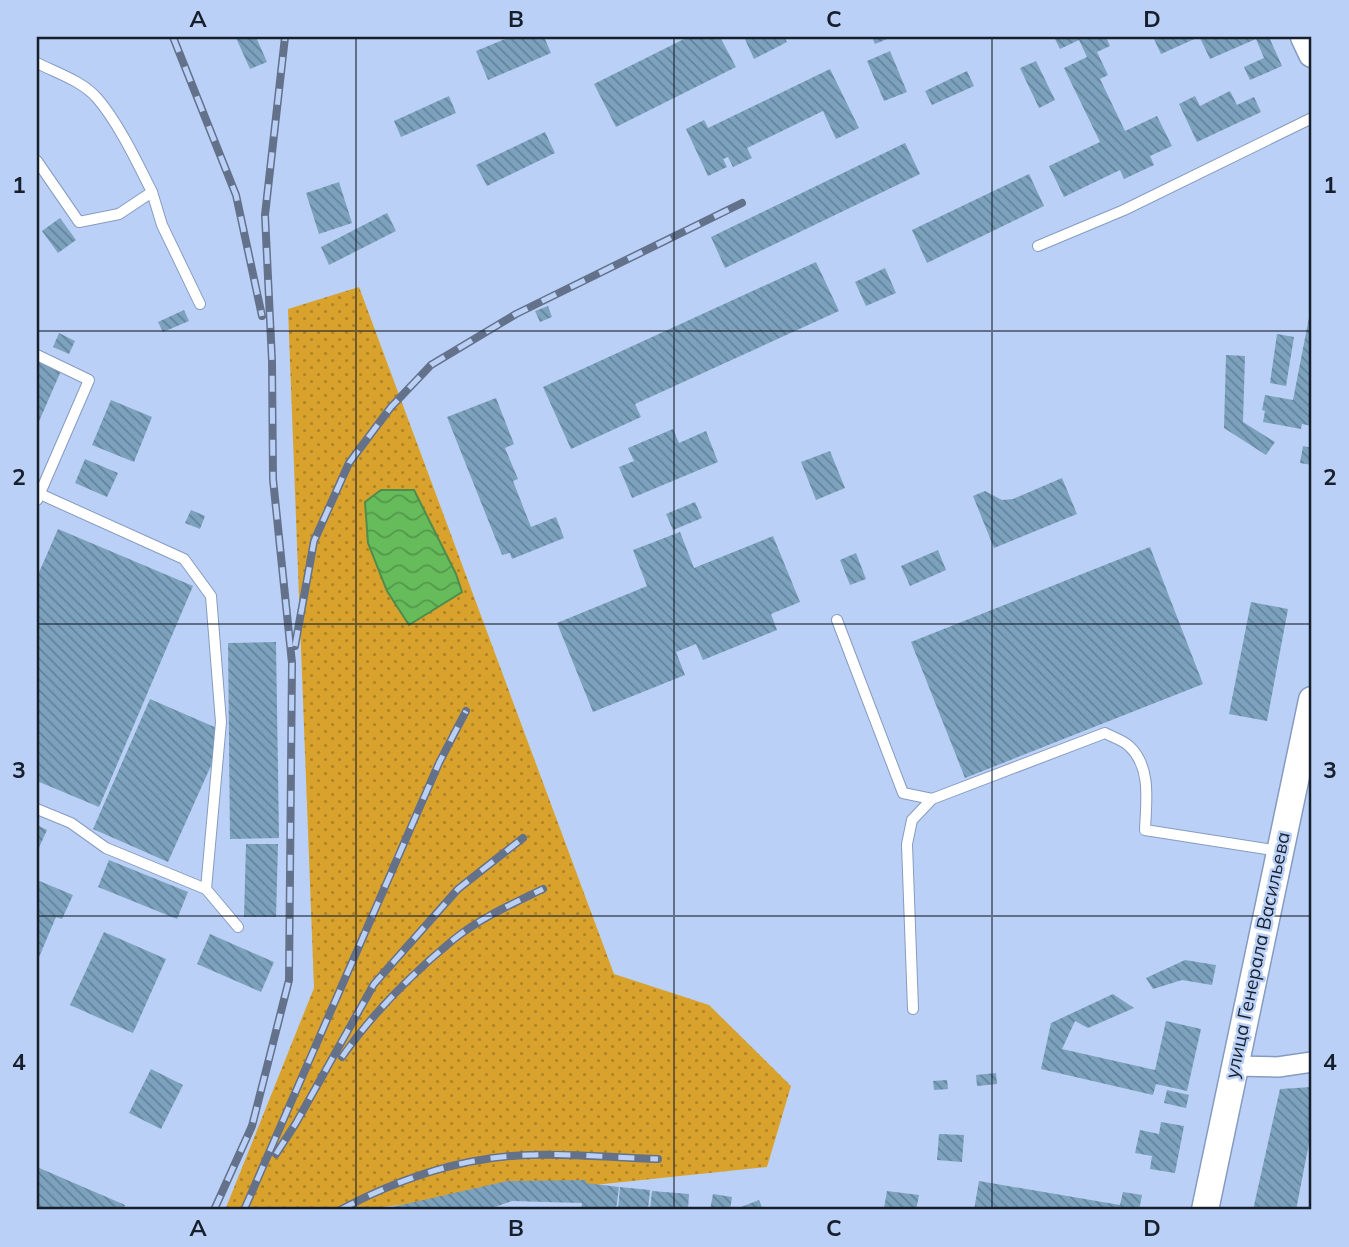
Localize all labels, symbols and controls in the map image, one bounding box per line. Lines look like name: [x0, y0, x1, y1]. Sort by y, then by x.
text: A: [189, 4, 207, 33]
text: B: [508, 4, 524, 33]
text: C: [826, 4, 842, 33]
text: D: [1143, 4, 1161, 33]
text: 1: [12, 170, 26, 199]
text: 1: [1323, 170, 1337, 199]
text: 2: [12, 462, 26, 491]
text: 2: [1323, 462, 1337, 491]
text: 3: [12, 755, 26, 784]
text: 3: [1323, 755, 1337, 784]
street label: улица Генерала Васильева: [1219, 829, 1295, 1081]
text: 4: [12, 1047, 26, 1076]
text: 4: [1323, 1047, 1337, 1076]
text: A: [189, 1213, 207, 1242]
text: B: [508, 1213, 524, 1242]
text: C: [826, 1213, 842, 1242]
text: D: [1143, 1213, 1161, 1242]

